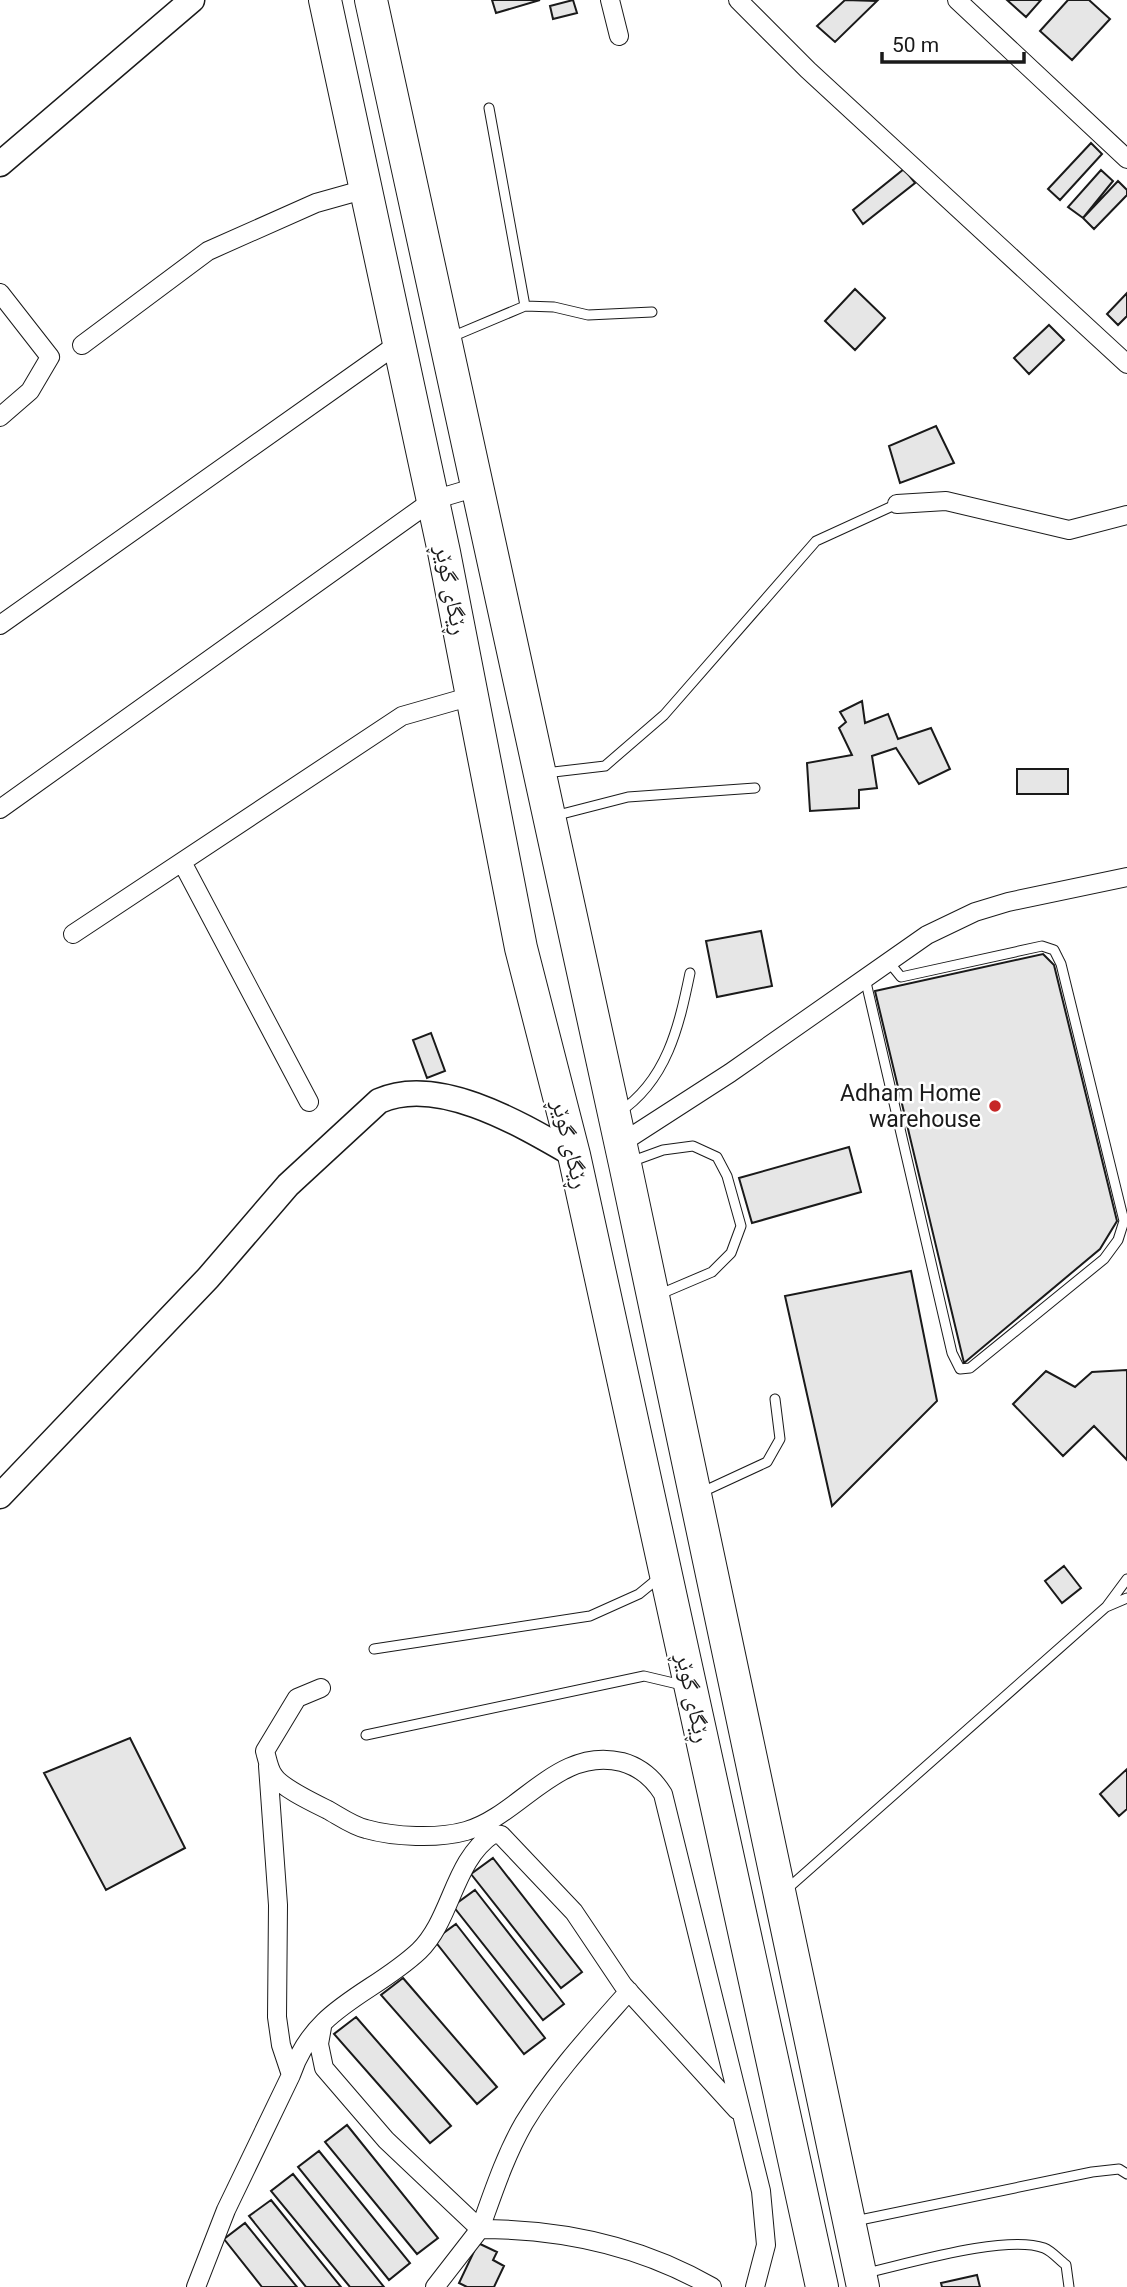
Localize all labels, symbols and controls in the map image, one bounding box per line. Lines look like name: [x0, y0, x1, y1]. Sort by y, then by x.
scale bar: [882, 21, 1024, 65]
text: 50 m: [892, 33, 939, 57]
street label: ڕێگای گوێڕ: [425, 542, 473, 638]
place label: Adham Home warehouse: [840, 1080, 981, 1133]
street label: ڕێگای گوێڕ: [542, 1096, 594, 1192]
marker: Adham Home warehouse: [987, 1098, 1003, 1114]
street label: ڕێگای گوێڕ: [666, 1650, 716, 1746]

